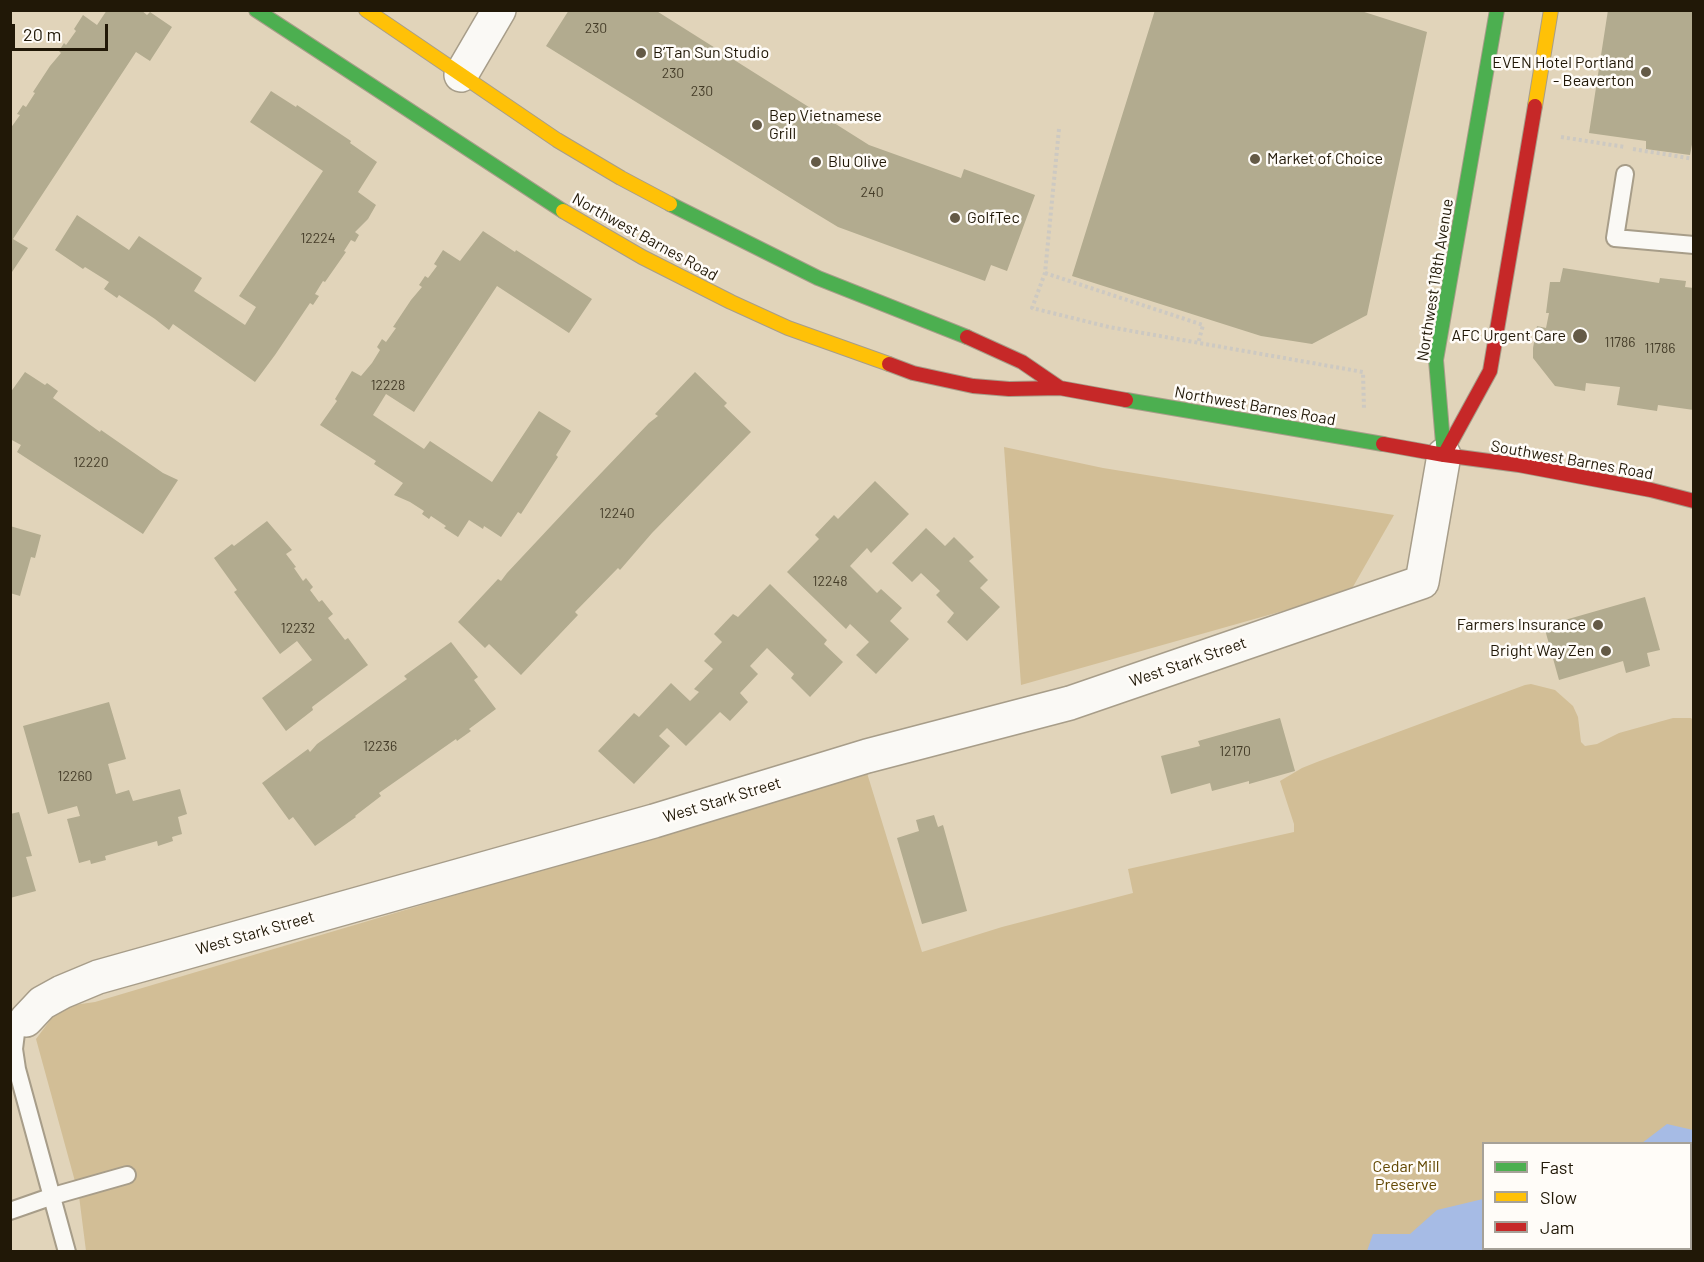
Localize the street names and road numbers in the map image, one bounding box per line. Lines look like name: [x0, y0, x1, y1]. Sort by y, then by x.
street label: Northwest Barnes Road: [569, 189, 721, 285]
street label: Northwest 118th Avenue: [1413, 197, 1457, 363]
street label: Northwest Barnes Road: [1173, 382, 1337, 430]
street label: Southwest Barnes Road: [1489, 436, 1655, 484]
street label: West Stark Street: [1127, 633, 1249, 691]
street label: West Stark Street: [661, 773, 783, 827]
street label: West Stark Street: [194, 907, 316, 959]

